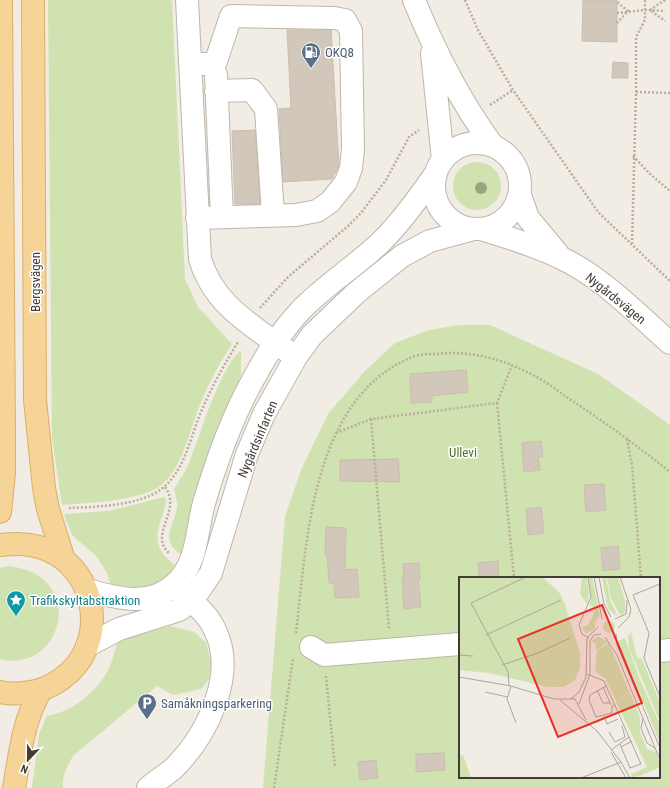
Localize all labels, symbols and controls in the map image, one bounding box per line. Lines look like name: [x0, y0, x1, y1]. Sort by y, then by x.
fuel station icon: OKQ8: [300, 41, 322, 69]
place label: OKQ8: [325, 45, 354, 60]
street label: Bergsvägen: [28, 252, 43, 312]
street label: Nygårdsvägen: [583, 270, 649, 327]
street label: Nygårdsinfarten: [234, 398, 280, 480]
park label: Ullevi: [449, 445, 477, 460]
inset map: [459, 577, 660, 778]
place icon: Trafikskyltabstraktion: [5, 589, 27, 617]
place label: Trafikskyltabstraktion: [30, 593, 140, 608]
parking icon: Samåkningsparkering: [136, 692, 158, 720]
place label: Samåkningsparkering: [161, 696, 272, 711]
north arrow: [8, 740, 48, 780]
text: N: [19, 761, 30, 776]

